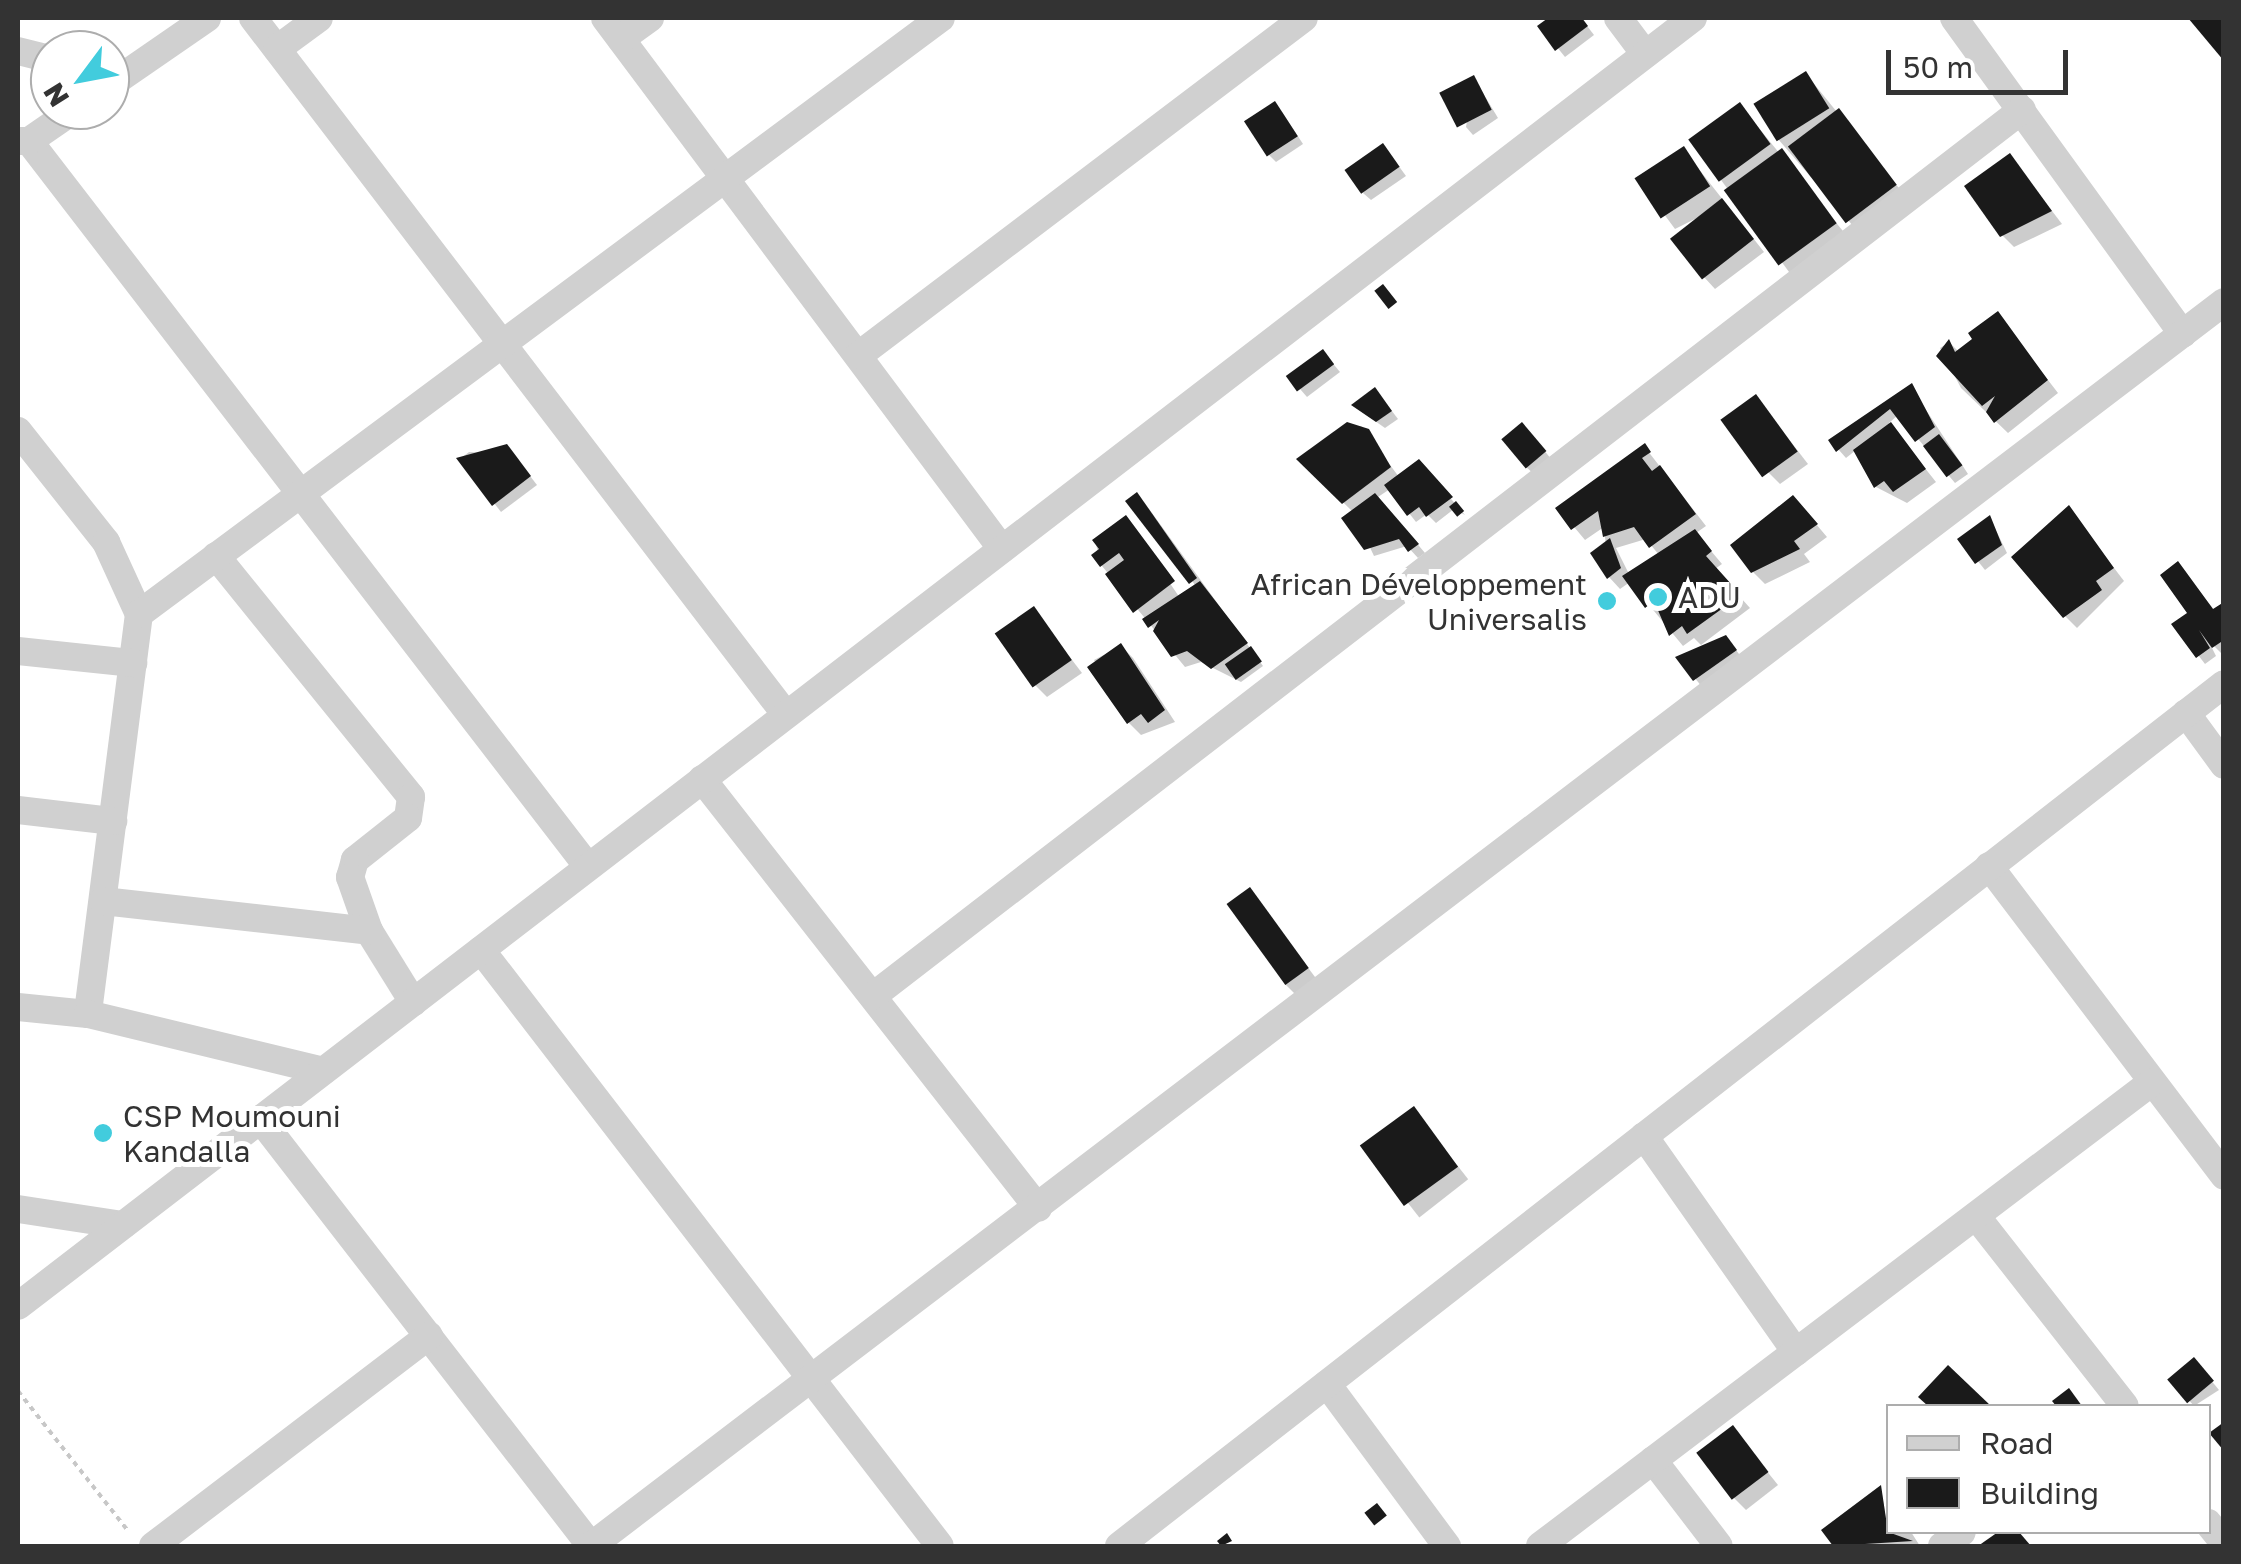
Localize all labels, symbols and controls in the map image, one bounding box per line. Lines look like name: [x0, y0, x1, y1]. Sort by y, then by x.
north arrow: [30, 30, 130, 130]
scale bar: [1891, 30, 2074, 92]
text: 50 m: [1903, 49, 1973, 85]
text: N: [36, 77, 75, 113]
place label: African Développement Universalis: [1250, 566, 1587, 636]
place label: ADU: [1678, 579, 1741, 615]
marker: ADU: [1647, 586, 1669, 608]
marker: African Développement Universalis: [1596, 590, 1618, 612]
place label: CSP Moumouni Kandalla: [123, 1098, 341, 1168]
marker: CSP Moumouni Kandalla: [92, 1122, 114, 1144]
legend: [1886, 1404, 2211, 1534]
text: Road: [1980, 1425, 2054, 1461]
text: Building: [1980, 1475, 2099, 1511]

